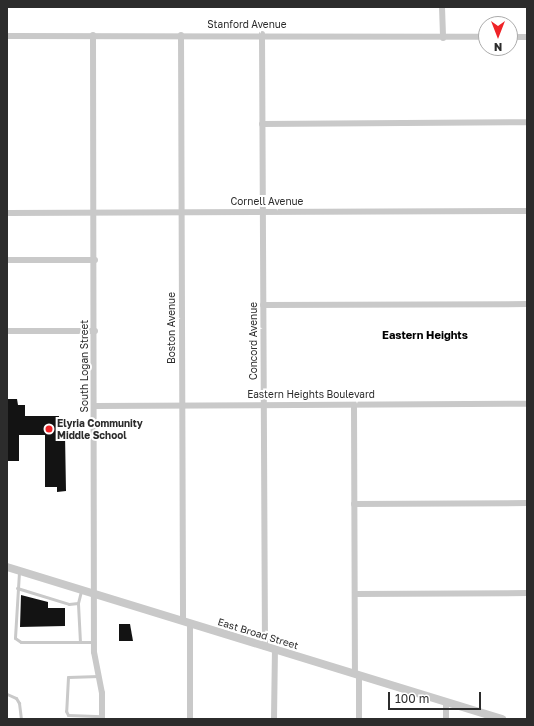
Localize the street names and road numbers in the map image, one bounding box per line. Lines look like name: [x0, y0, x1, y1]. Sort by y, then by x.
street label: Stanford Avenue: [207, 19, 287, 31]
street label: Cornell Avenue: [231, 196, 303, 208]
street label: Boston Avenue: [166, 292, 178, 364]
street label: Concord Avenue: [248, 302, 260, 380]
street label: South Logan Street: [79, 320, 91, 412]
street label: Eastern Heights Boulevard: [247, 389, 375, 401]
street label: East Broad Street: [216, 616, 300, 652]

